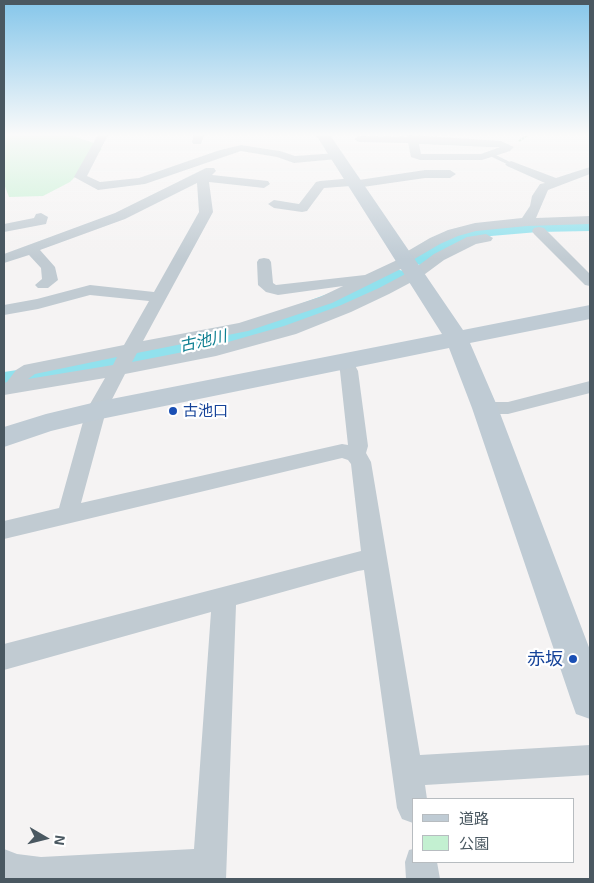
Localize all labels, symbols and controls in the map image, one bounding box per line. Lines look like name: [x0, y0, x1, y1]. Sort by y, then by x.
water label: 古池川: [177, 326, 229, 356]
place label: 古池口: [183, 402, 228, 420]
marker: 古池口: [167, 405, 179, 417]
place label: 赤坂: [527, 648, 563, 670]
marker: 赤坂: [567, 653, 579, 665]
legend: [412, 798, 574, 863]
text: 道路: [459, 809, 489, 827]
north arrow: [20, 813, 70, 863]
text: N: [51, 834, 69, 846]
text: 公園: [459, 834, 489, 852]

